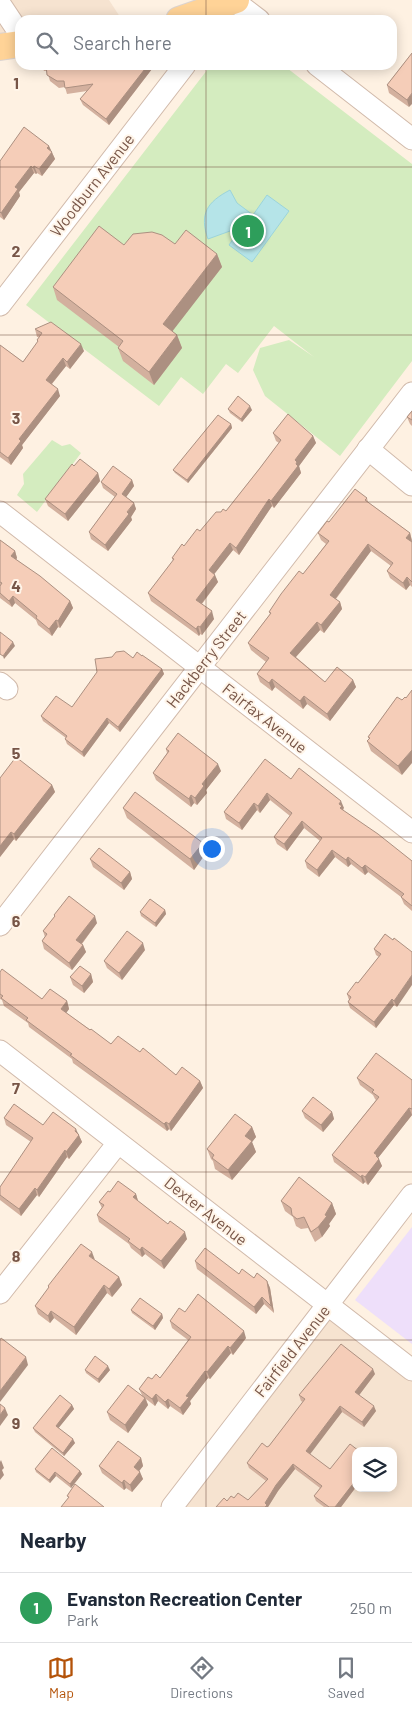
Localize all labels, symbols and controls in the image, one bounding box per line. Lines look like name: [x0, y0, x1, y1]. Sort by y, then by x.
search box: [15, 15, 397, 70]
icon: search: [33, 29, 61, 57]
text: Search here: [73, 31, 172, 54]
text: 1: [13, 73, 19, 92]
street label: Woodburn Avenue: [46, 129, 138, 240]
pin: 1: [232, 212, 264, 250]
text: 2: [12, 241, 21, 260]
text: 3: [12, 408, 20, 427]
text: 4: [11, 576, 21, 595]
street label: Hackberry Street: [162, 606, 250, 711]
street label: Fairfax Avenue: [219, 679, 311, 757]
text: 5: [12, 743, 21, 762]
your location: [199, 836, 225, 862]
text: 6: [12, 911, 21, 930]
text: 7: [12, 1078, 20, 1097]
street label: Dexter Avenue: [161, 1172, 251, 1249]
text: 8: [12, 1246, 21, 1265]
street label: Fairfield Avenue: [250, 1301, 333, 1400]
text: 9: [12, 1413, 20, 1432]
map controls: [352, 1447, 397, 1492]
button: layers: [352, 1447, 397, 1492]
text: Nearby: [20, 1527, 86, 1552]
text: Evanston Recreation Center: [67, 1587, 302, 1610]
text: 1: [33, 1598, 39, 1617]
text: 250 m: [350, 1598, 392, 1617]
text: Park: [67, 1610, 98, 1629]
tab: Map: [47, 1654, 75, 1701]
tab: Directions: [170, 1654, 233, 1701]
tab: Saved: [328, 1654, 365, 1701]

